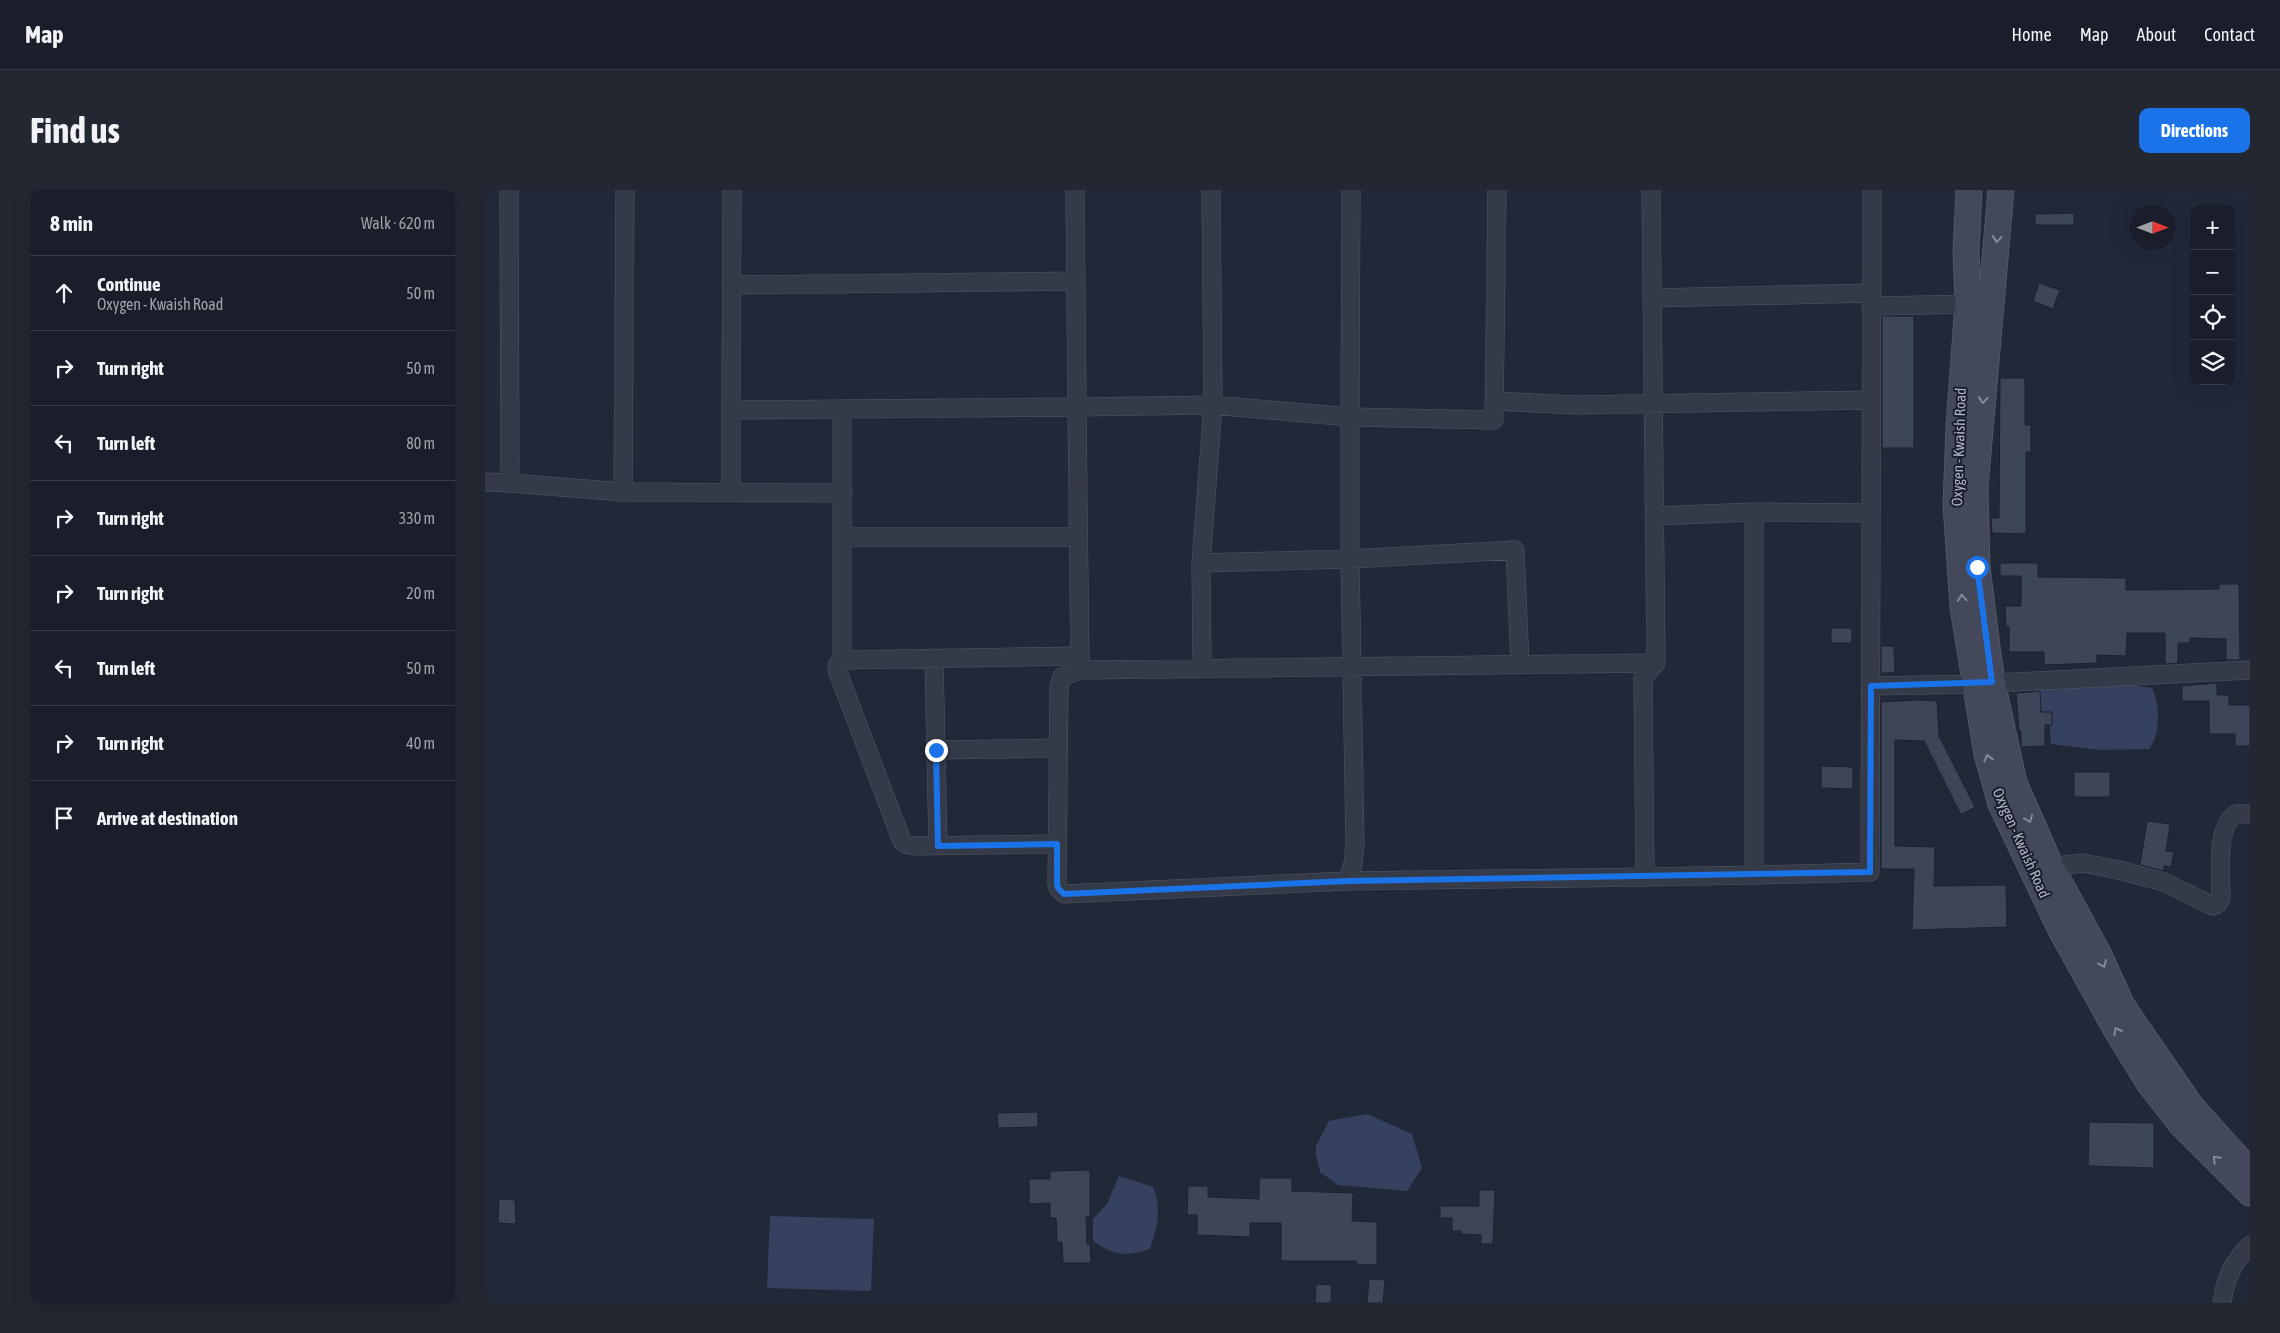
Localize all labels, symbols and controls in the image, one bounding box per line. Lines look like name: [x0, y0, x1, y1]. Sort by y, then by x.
text: Map: [25, 21, 64, 48]
text: Home: [2012, 24, 2052, 45]
text: Map: [2080, 24, 2109, 45]
text: About: [2137, 24, 2176, 45]
text: Contact: [2204, 24, 2255, 45]
button: Directions: [2139, 108, 2250, 153]
text: Find us: [30, 110, 120, 150]
north arrow: [2130, 205, 2175, 250]
map controls: [2190, 205, 2235, 385]
button: +: [2190, 205, 2235, 250]
text: 8 min: [50, 211, 93, 235]
text: Walk · 620 m: [361, 214, 435, 232]
one-way arrow: [1992, 235, 2003, 243]
button: −: [2190, 250, 2235, 295]
text: Continue: [97, 273, 161, 295]
icon: ahead: [50, 279, 78, 307]
text: 50 m: [406, 284, 435, 302]
text: Oxygen - Kwaish Road: [97, 295, 223, 313]
button: locate: [2190, 295, 2235, 340]
button: layers: [2190, 340, 2235, 385]
icon: right: [50, 354, 78, 382]
text: Turn right: [97, 357, 164, 379]
text: 50 m: [406, 359, 435, 377]
street label: Oxygen - Kwaish Road: [1948, 387, 1969, 506]
one-way arrow: [1978, 397, 1989, 405]
icon: left: [50, 429, 78, 457]
text: Turn left: [97, 432, 155, 454]
text: 80 m: [406, 434, 435, 452]
icon: right: [50, 504, 78, 532]
text: Turn right: [97, 507, 164, 529]
text: 330 m: [399, 509, 435, 527]
route start: [1966, 556, 1989, 579]
icon: right: [50, 579, 78, 607]
text: Turn right: [97, 582, 164, 604]
text: 20 m: [406, 584, 435, 602]
one-way arrow: [1957, 594, 1968, 602]
icon: left: [50, 654, 78, 682]
text: Turn left: [97, 657, 155, 679]
text: 50 m: [406, 659, 435, 677]
icon: right: [50, 729, 78, 757]
text: Turn right: [97, 732, 164, 754]
text: 40 m: [406, 734, 435, 752]
route end: [925, 739, 948, 762]
one-way arrow: [1983, 754, 1994, 763]
street label: Oxygen - Kwaish Road: [1990, 785, 2053, 900]
icon: arrive: [50, 804, 78, 832]
text: Arrive at destination: [97, 807, 238, 829]
one-way arrow: [2022, 814, 2033, 823]
one-way arrow: [2096, 958, 2106, 967]
one-way arrow: [2114, 1027, 2124, 1036]
one-way arrow: [2213, 1156, 2222, 1165]

